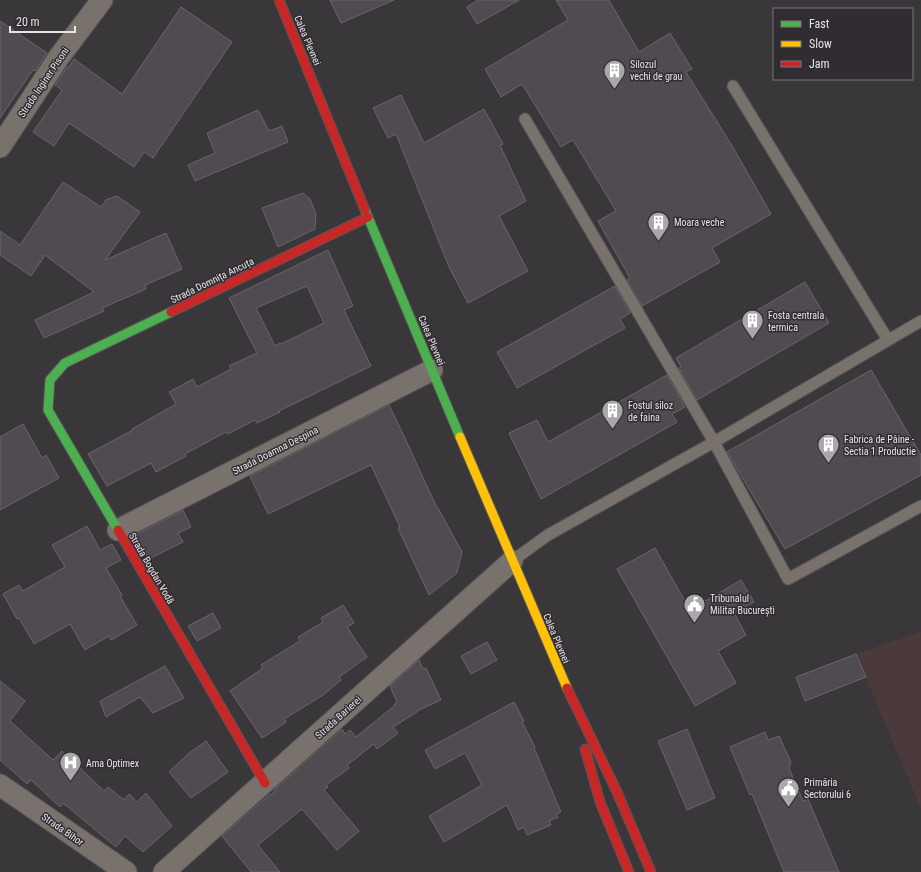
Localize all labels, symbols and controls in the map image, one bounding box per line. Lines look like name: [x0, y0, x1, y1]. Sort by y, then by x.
scale bar: [10, 8, 75, 34]
legend: [773, 8, 913, 80]
street label: Calea Plevnei: [292, 14, 323, 67]
text: 20 m: [16, 15, 40, 29]
text: Fast: [809, 17, 830, 31]
text: Slow: [809, 37, 832, 51]
street label: Strada Inginer Pisoni: [16, 45, 71, 119]
building icon: Silozul vechi de grau: [602, 57, 628, 90]
text: Jam: [809, 57, 830, 71]
place label: Silozul vechi de grau: [630, 59, 682, 82]
building icon: Moara veche: [646, 209, 672, 242]
place label: Moara veche: [674, 217, 725, 228]
street label: Strada Domnița Ancuța: [169, 255, 256, 306]
building icon: Fosta centrala termica: [739, 308, 765, 341]
place label: Fosta centrala termica: [768, 310, 824, 333]
street label: Calea Plevnei: [416, 314, 447, 367]
building icon: Fostul siloz de faina: [600, 398, 626, 431]
place label: Fostul siloz de faina: [628, 400, 673, 423]
street label: Strada Doamna Despina: [231, 424, 320, 477]
building icon: Fabrica de Pâine - Sectia 1 Productie: [815, 432, 841, 465]
place label: Fabrica de Pâine - Sectia 1 Productie: [844, 434, 916, 457]
street label: Strada Bogdan Vodă: [127, 531, 177, 606]
public building icon: Tribunalul Militar București: [681, 591, 707, 624]
place label: Tribunalul Militar București: [710, 593, 775, 617]
street label: Calea Plevnei: [541, 612, 572, 665]
street label: Strada Barierei: [313, 694, 364, 741]
hospital icon: Ama Optimex: [57, 750, 83, 783]
place label: Ama Optimex: [86, 758, 140, 769]
public building icon: Primăria Sectorului 6: [776, 775, 802, 808]
place label: Primăria Sectorului 6: [804, 777, 851, 800]
street label: Strada Bihor: [40, 811, 86, 848]

